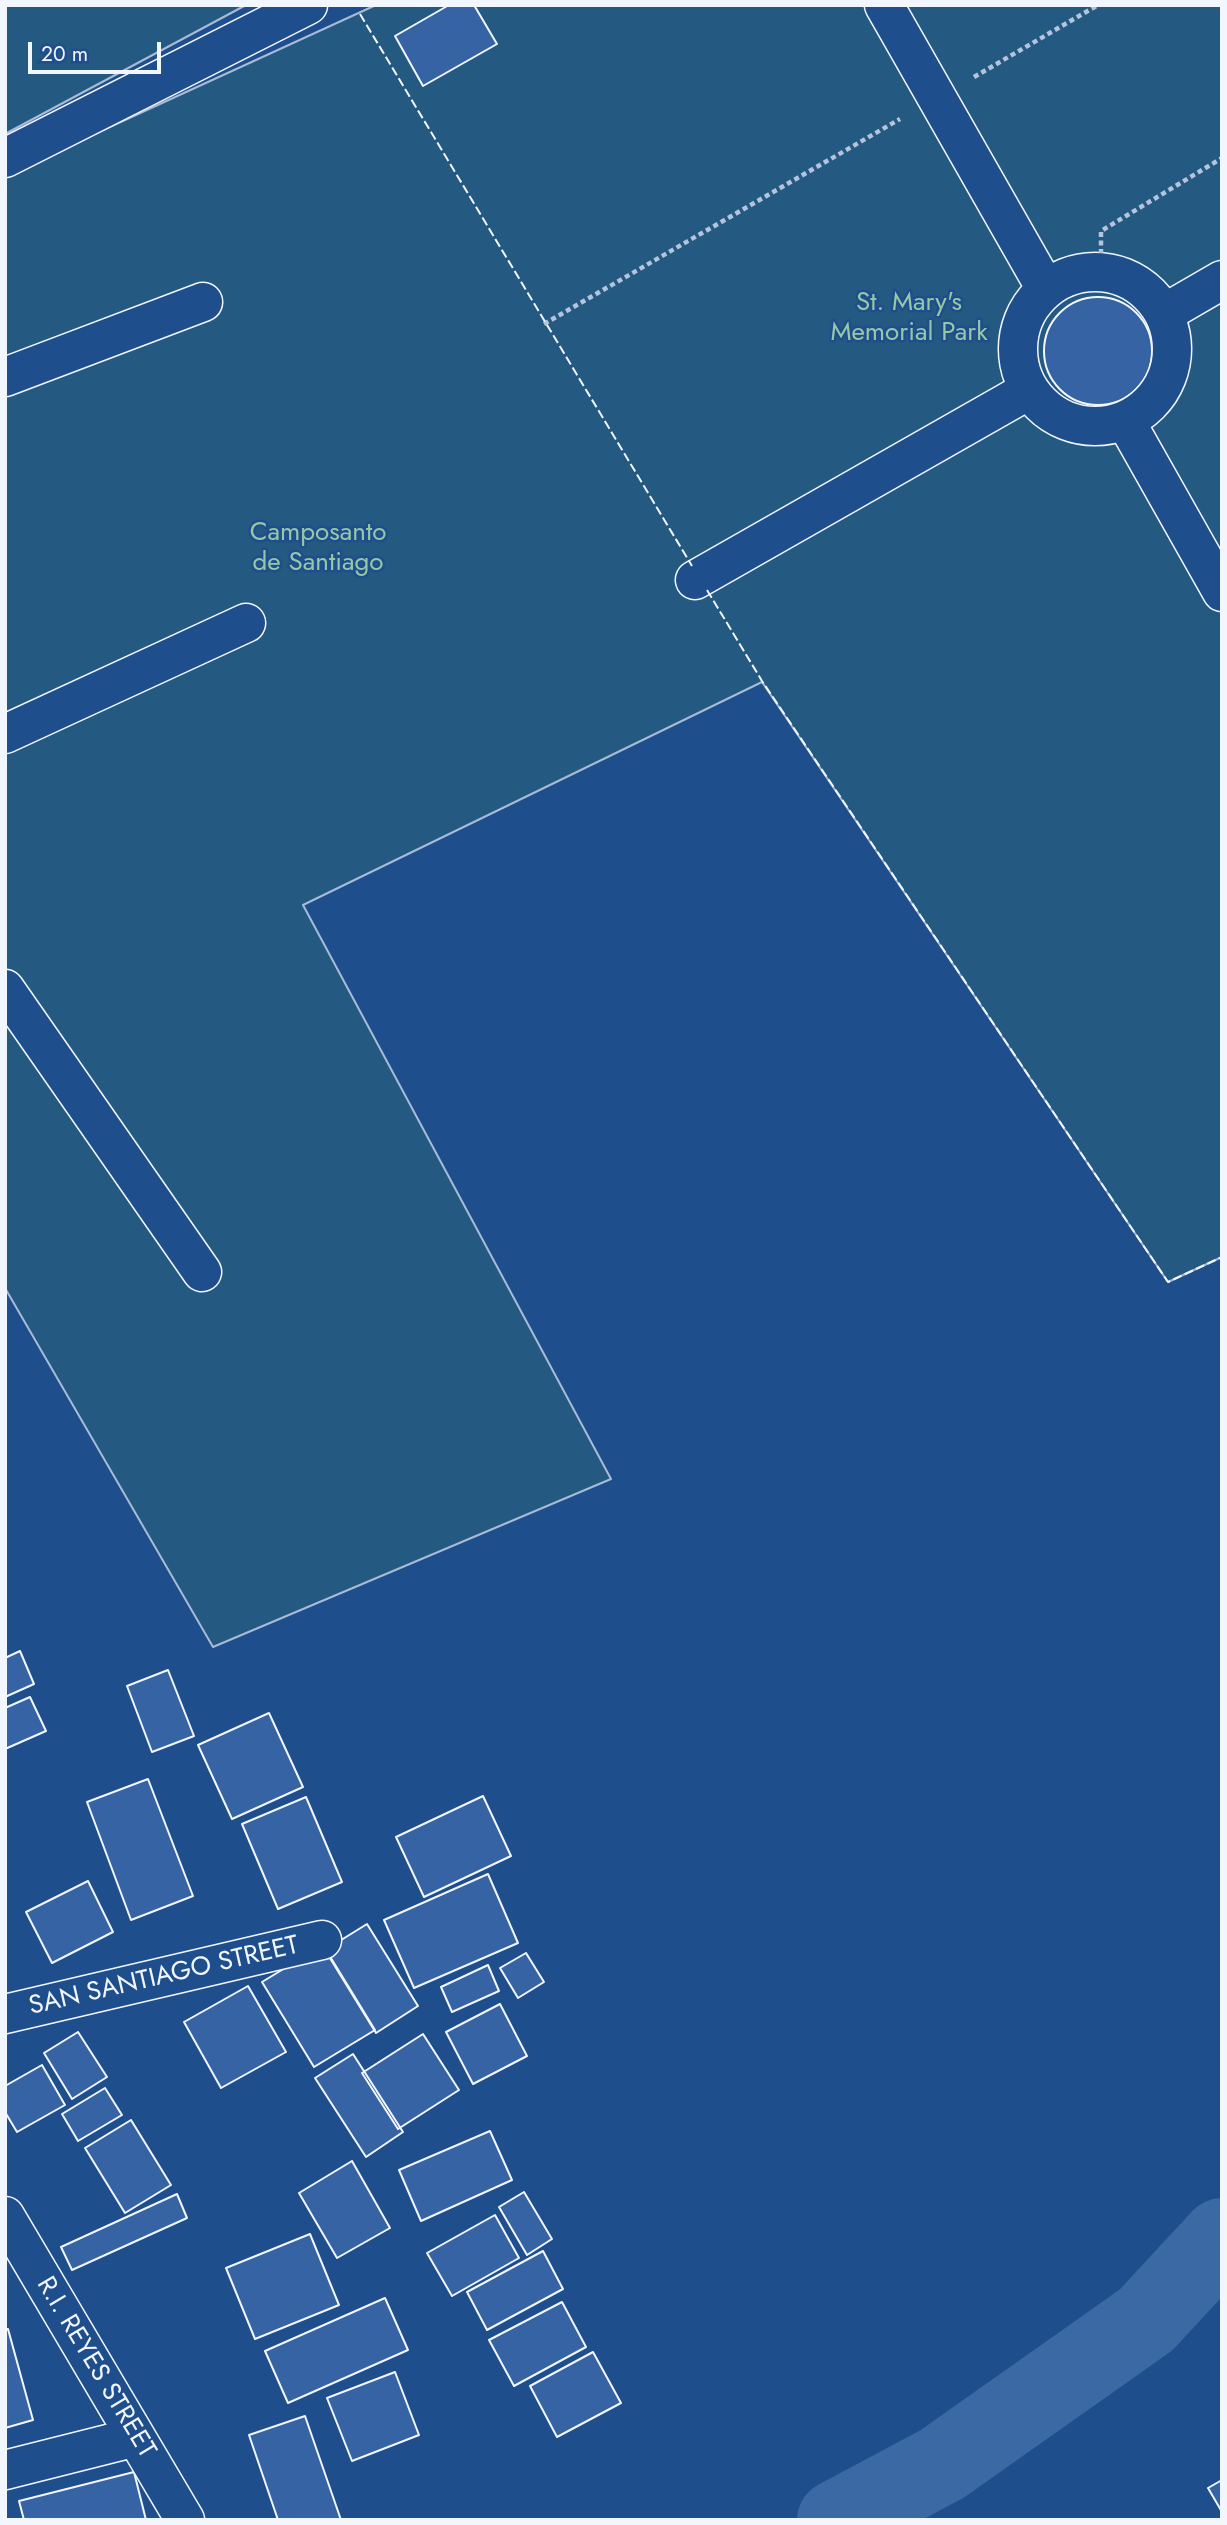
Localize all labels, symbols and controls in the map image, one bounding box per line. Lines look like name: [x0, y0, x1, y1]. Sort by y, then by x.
scale bar: [32, 28, 164, 72]
text: 20 m: [41, 39, 88, 69]
park label: St. Mary's Memorial Park: [830, 288, 988, 350]
park label: Camposanto de Santiago: [250, 518, 386, 580]
street label: SAN SANTIAGO STREET: [26, 1931, 302, 2023]
street label: R.I. REYES STREET: [29, 2272, 161, 2464]

